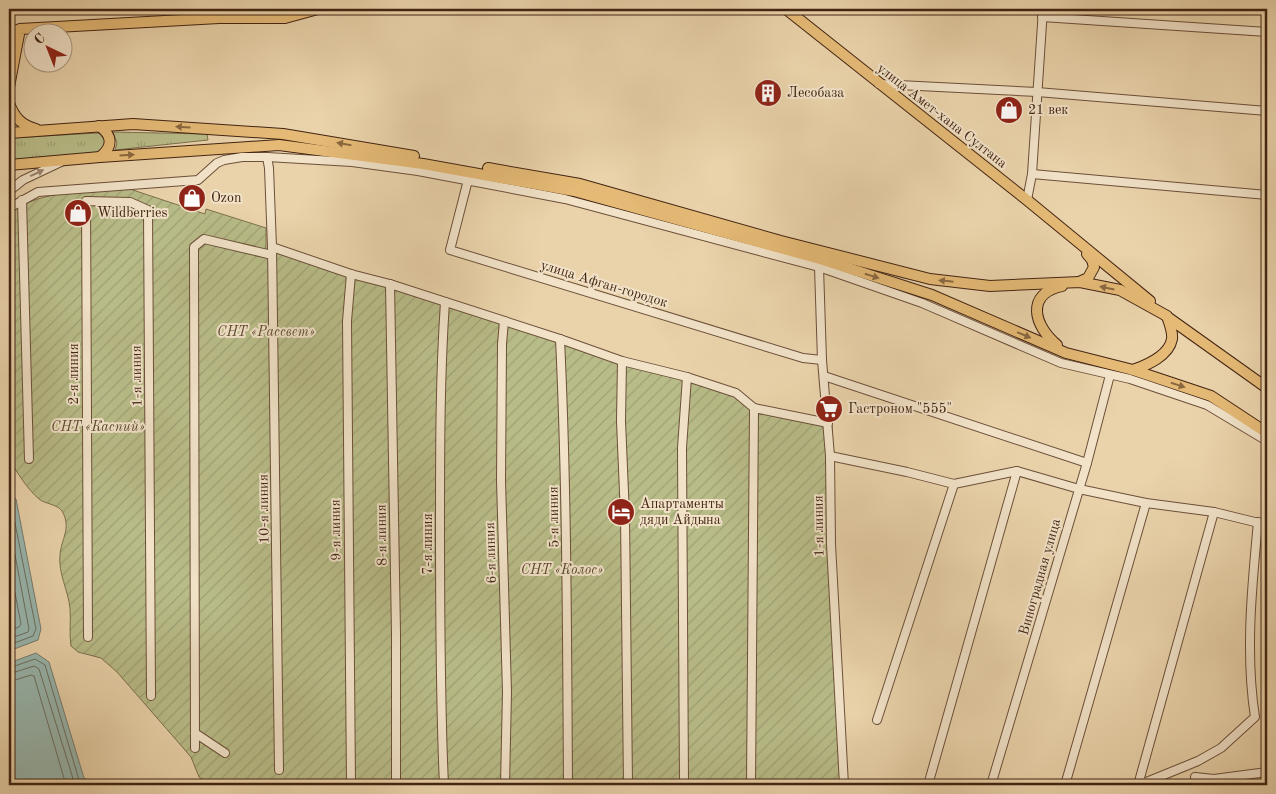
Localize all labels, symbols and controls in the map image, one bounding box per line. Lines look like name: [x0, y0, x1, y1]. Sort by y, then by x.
north arrow: [22, 22, 72, 72]
text: С: [32, 31, 48, 47]
street label: улица Амет-хана Султана: [874, 61, 1010, 171]
building icon: Лесобаза: [753, 78, 783, 108]
place label: Лесобаза: [787, 86, 844, 100]
shop icon: 21 век: [994, 95, 1024, 125]
place label: 21 век: [1028, 103, 1068, 117]
one-way arrow: [175, 123, 191, 131]
one-way arrow: [336, 140, 352, 148]
one-way arrow: [119, 151, 135, 159]
one-way arrow: [30, 169, 44, 177]
shop icon: Ozon: [177, 183, 207, 213]
place label: Ozon: [211, 191, 242, 205]
shop icon: Wildberries: [63, 198, 93, 228]
place label: Wildberries: [97, 206, 168, 220]
street label: улица Афган-городок: [538, 258, 669, 311]
one-way arrow: [865, 272, 880, 280]
one-way arrow: [937, 277, 953, 285]
one-way arrow: [1099, 283, 1115, 291]
park label: СНТ «Рассвет»: [217, 325, 315, 339]
one-way arrow: [1017, 331, 1031, 339]
street label: 2-я линия: [67, 343, 81, 405]
street label: 1-я линия: [129, 345, 145, 407]
one-way arrow: [1171, 381, 1186, 389]
supermarket icon: Гастроном "555": [814, 394, 844, 424]
place label: Гастроном "555": [848, 402, 952, 416]
park label: СНТ «Каспий»: [51, 420, 145, 434]
street label: 10-я линия: [256, 474, 272, 544]
street label: 5-я линия: [546, 486, 562, 548]
street label: 1-я линия: [811, 495, 827, 557]
hotel icon: Апартаменты дяди Айдына: [606, 497, 636, 527]
place label: Апартаменты дяди Айдына: [640, 497, 724, 527]
street label: 9-я линия: [328, 499, 344, 561]
street label: 8-я линия: [374, 504, 390, 566]
street label: 7-я линия: [421, 513, 435, 575]
street label: Виноградная улица: [1017, 517, 1063, 637]
street label: 6-я линия: [483, 522, 499, 584]
park label: СНТ «Колос»: [521, 563, 603, 577]

